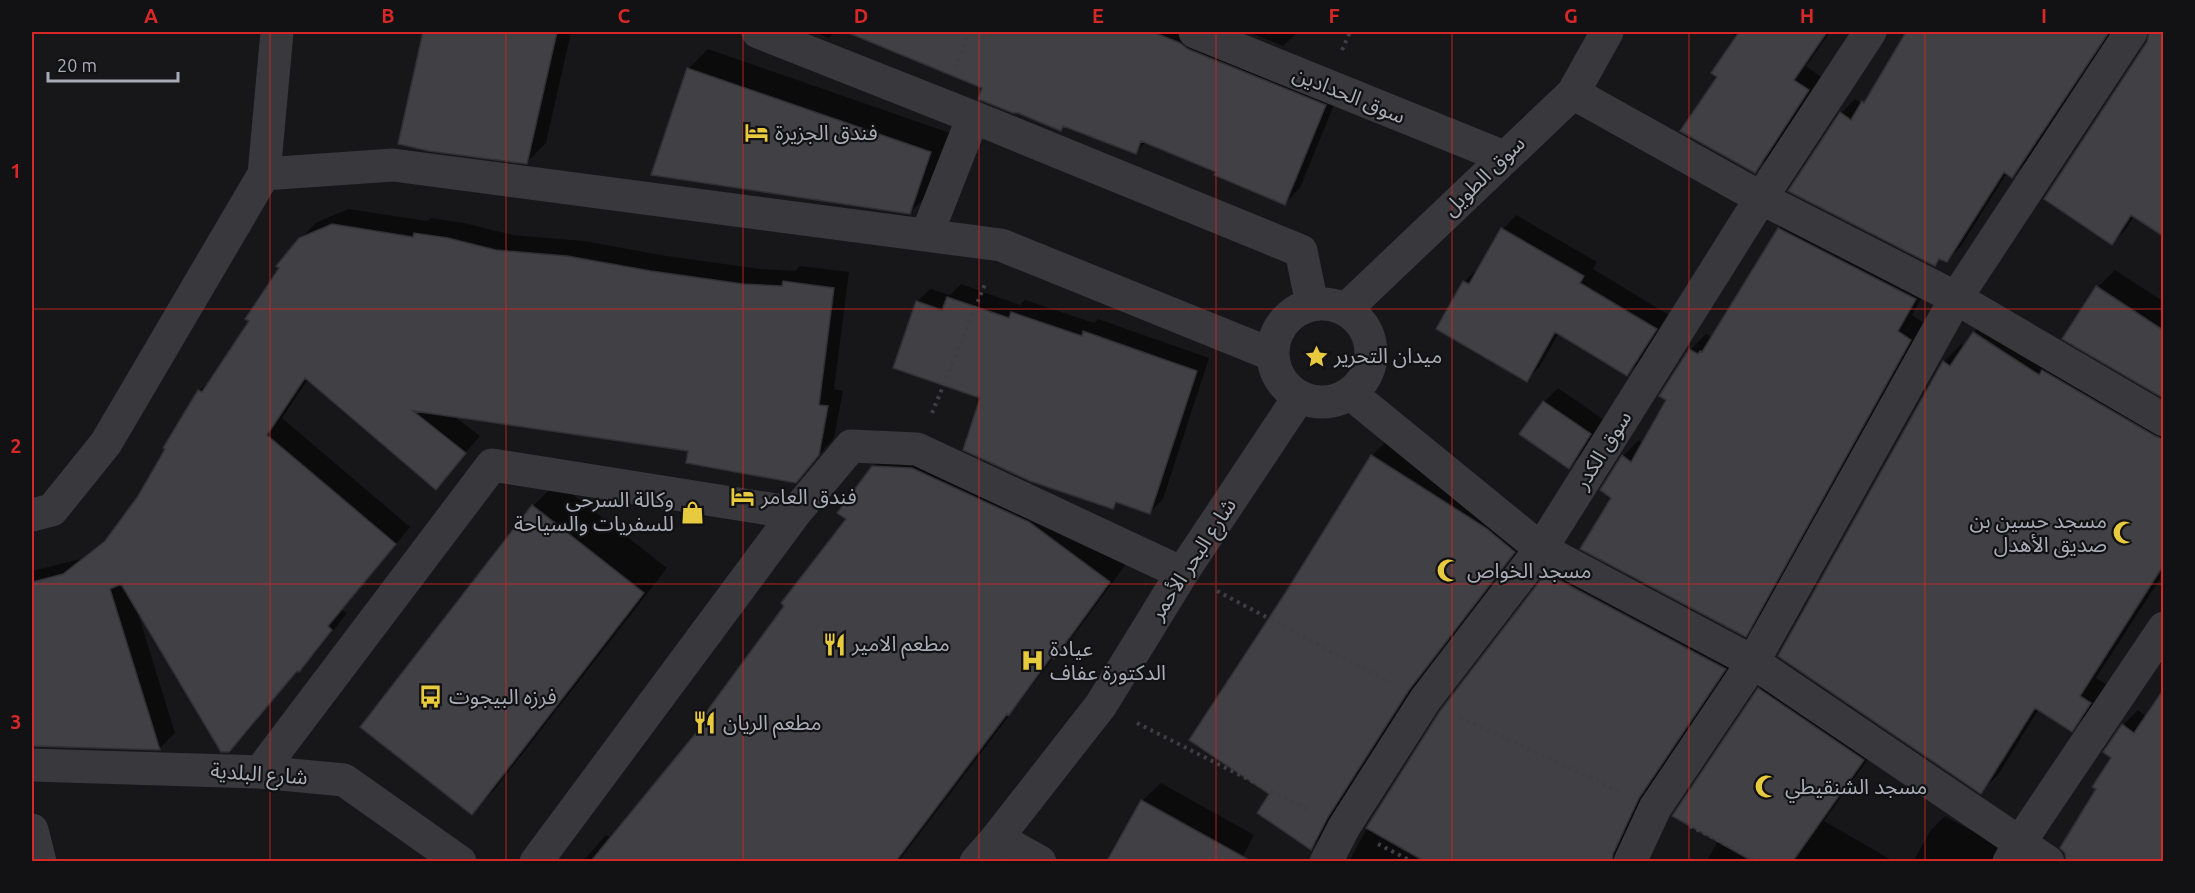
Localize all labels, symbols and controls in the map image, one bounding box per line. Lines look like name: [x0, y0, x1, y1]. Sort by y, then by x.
text: A: [144, 4, 158, 27]
text: B: [381, 4, 395, 27]
text: C: [618, 4, 631, 27]
text: D: [854, 4, 868, 27]
text: E: [1092, 4, 1104, 27]
text: F: [1328, 4, 1340, 27]
text: G: [1564, 4, 1578, 27]
text: H: [1800, 4, 1814, 27]
text: I: [2041, 4, 2047, 27]
scale bar: [48, 45, 178, 83]
text: 20 m: [57, 55, 97, 75]
street label: سوق الحدادين: [1289, 61, 1409, 128]
hotel icon: فندق الجزيرة: [744, 120, 770, 146]
place label: فندق الجزيرة: [775, 120, 878, 145]
street label: سوق الطويل: [1437, 130, 1530, 221]
text: 1: [10, 159, 22, 182]
place icon: ميدان التحرير: [1303, 343, 1329, 369]
place label: ميدان التحرير: [1333, 343, 1442, 368]
street label: سوق الكدر: [1568, 406, 1636, 494]
text: 2: [10, 434, 22, 457]
hotel icon: فندق العامر: [730, 484, 756, 510]
place label: فندق العامر: [760, 484, 857, 509]
place label: وكالة السرحي للسفريات والسياحة: [514, 487, 674, 536]
street label: شارع البحر الأحمر: [1143, 493, 1244, 627]
shop icon: وكالة السرحي للسفريات والسياحة: [679, 499, 705, 525]
place label: مسجد حسين بن صديق الأهدل: [1970, 508, 2107, 558]
mosque icon: مسجد حسين بن صديق الأهدل: [2112, 520, 2138, 546]
mosque icon: مسجد الخواص: [1436, 558, 1462, 584]
place label: مسجد الخواص: [1467, 558, 1591, 583]
restaurant icon: مطعم الامير: [821, 631, 847, 657]
place label: مطعم الامير: [851, 631, 950, 659]
place label: عيادة الدكتورة عفاف: [1050, 636, 1166, 685]
hospital icon: عيادة الدكتورة عفاف: [1019, 648, 1045, 674]
bus stop icon: فرزه البيجوت: [418, 684, 444, 710]
place label: فرزه البيجوت: [449, 684, 557, 709]
text: 3: [10, 710, 22, 733]
restaurant icon: مطعم الريان: [692, 710, 718, 736]
place label: مطعم الريان: [723, 710, 821, 738]
street label: شارع البلدية: [209, 758, 308, 792]
mosque icon: مسجد الشنقيطي: [1754, 774, 1780, 800]
place label: مسجد الشنقيطي: [1785, 774, 1927, 803]

